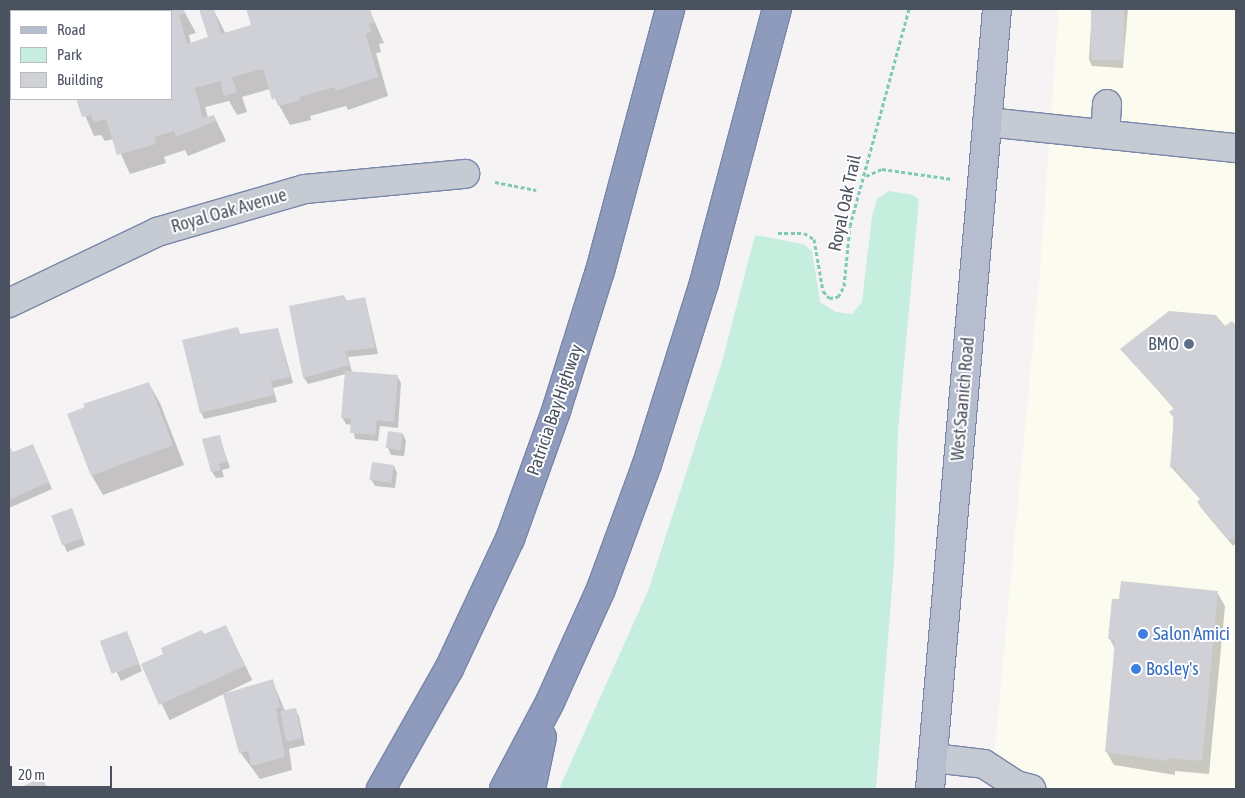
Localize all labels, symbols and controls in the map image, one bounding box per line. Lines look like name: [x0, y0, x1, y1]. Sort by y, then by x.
legend: [10, 10, 172, 100]
text: Road: [57, 21, 86, 38]
text: Park: [57, 46, 82, 63]
text: Building: [57, 71, 103, 88]
street label: Royal Oak Trail: [824, 153, 866, 253]
street label: Royal Oak Avenue: [169, 184, 289, 238]
place label: BMO: [1148, 333, 1179, 355]
street label: West Saanich Road: [947, 336, 979, 462]
marker: BMO: [1183, 338, 1195, 350]
street label: Patricia Bay Highway: [522, 342, 588, 478]
place label: Salon Amici: [1153, 623, 1230, 645]
marker: Salon Amici: [1137, 628, 1149, 640]
place label: Bosley's: [1146, 658, 1199, 680]
marker: Bosley's: [1130, 663, 1142, 675]
scale bar: [12, 756, 115, 788]
text: 20 m: [18, 766, 45, 783]

